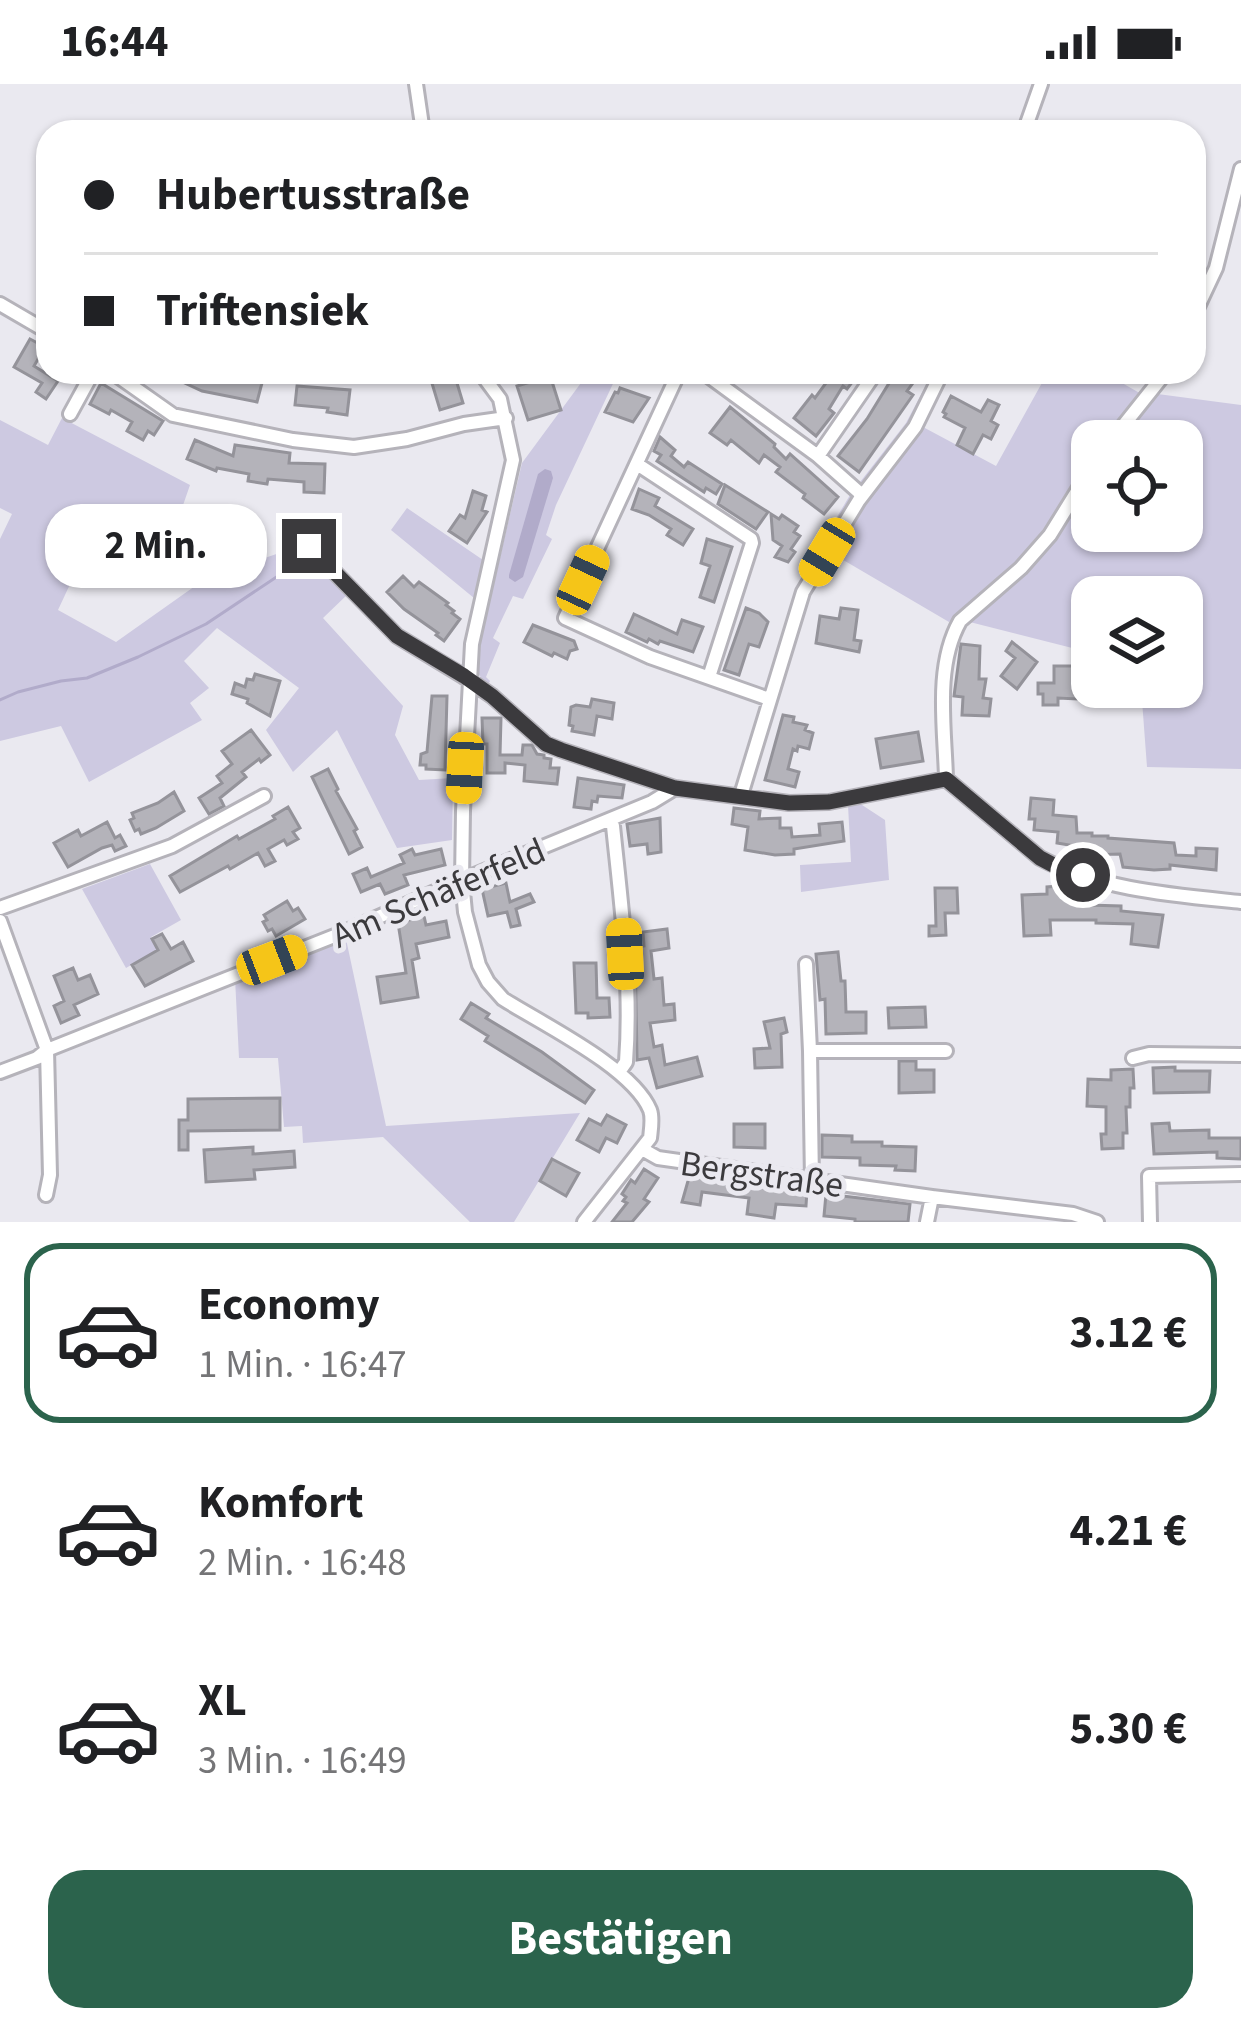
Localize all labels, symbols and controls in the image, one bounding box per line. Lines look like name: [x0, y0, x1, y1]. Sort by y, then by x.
text: 16:44: [60, 10, 169, 74]
text: Hubertusstraße: [156, 163, 470, 227]
text: Triftensiek: [156, 279, 369, 343]
map controls: [1071, 420, 1203, 708]
button: locate: [1071, 420, 1203, 552]
callout: 2 Min.: [45, 504, 267, 588]
car: [793, 512, 861, 592]
text: 2 Min.: [105, 518, 207, 574]
route end: [282, 519, 336, 573]
car: [551, 540, 615, 620]
button: layers: [1071, 576, 1203, 708]
car: [445, 731, 485, 805]
street label: Am Schäferfeld: [324, 825, 553, 961]
route start: [1056, 848, 1110, 902]
car: [605, 917, 645, 991]
car: [232, 930, 312, 990]
street label: Bergstraße: [677, 1138, 847, 1211]
text: Economy: [198, 1273, 380, 1337]
icon: car: [54, 1279, 162, 1387]
text: 3.12 €: [1069, 1301, 1187, 1365]
text: 1 Min. · 16:47: [198, 1337, 407, 1393]
text: Komfort: [198, 1471, 363, 1535]
icon: car: [54, 1477, 162, 1585]
text: 4.21 €: [1069, 1499, 1187, 1563]
text: 2 Min. · 16:48: [198, 1535, 407, 1591]
text: XL: [198, 1669, 247, 1733]
icon: car: [54, 1675, 162, 1783]
text: 5.30 €: [1069, 1697, 1187, 1761]
text: 3 Min. · 16:49: [198, 1733, 407, 1789]
button: Bestätigen: [48, 1870, 1193, 2008]

